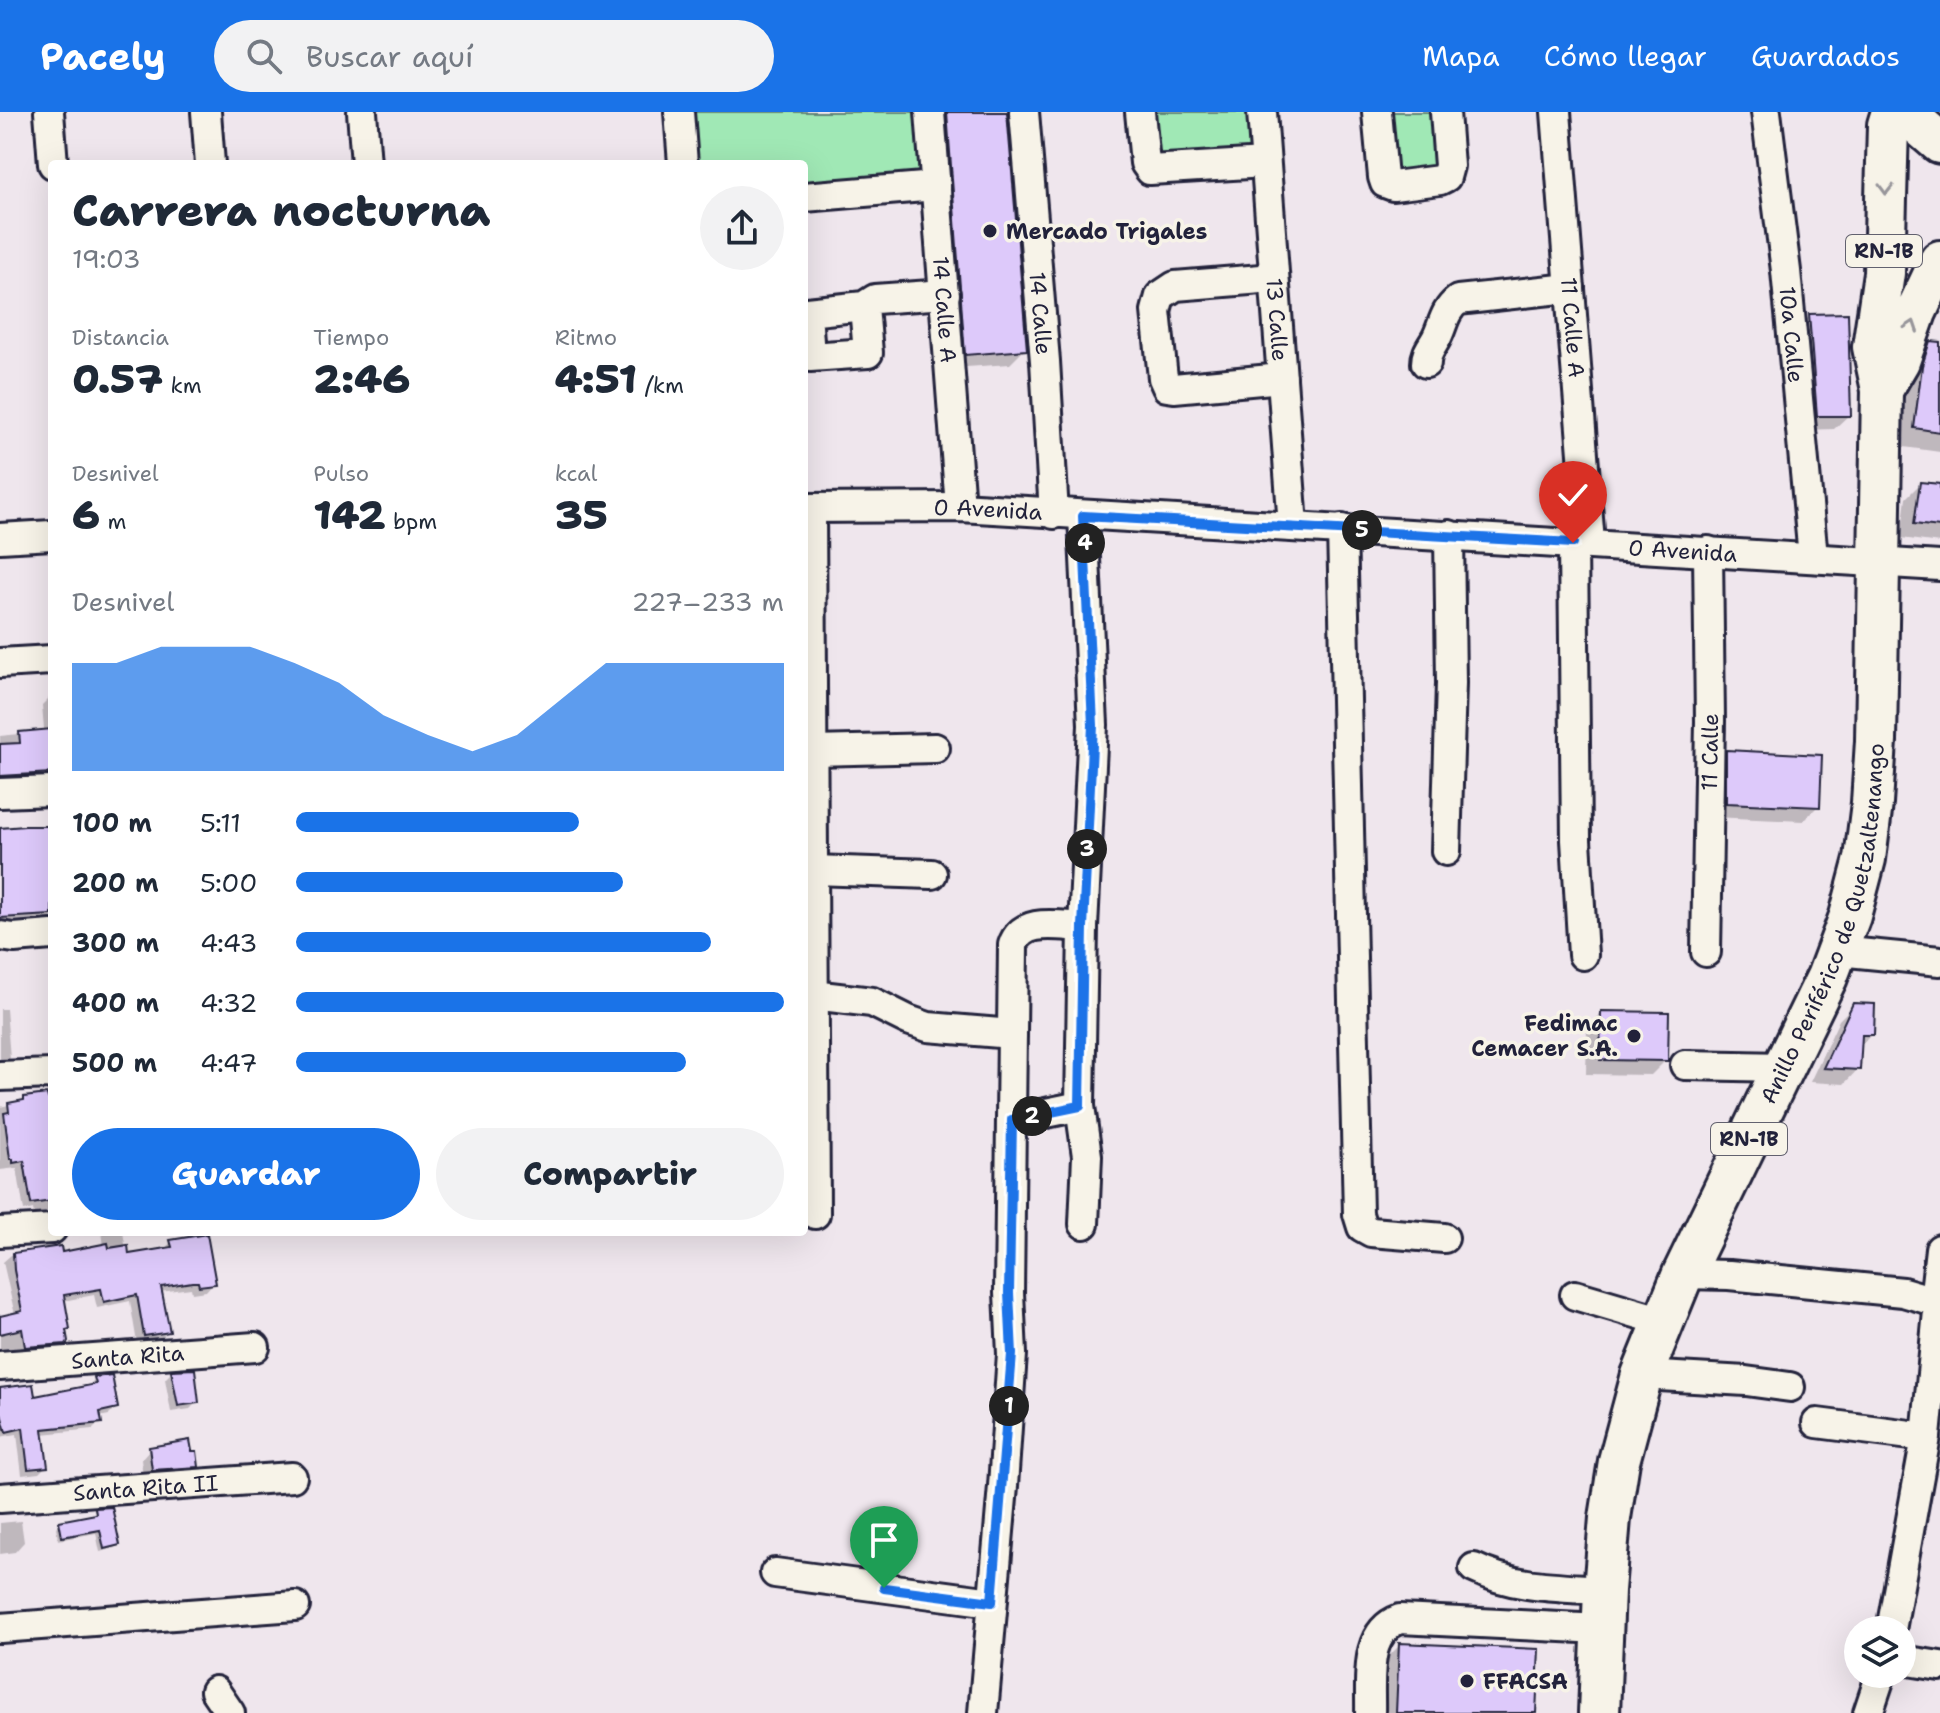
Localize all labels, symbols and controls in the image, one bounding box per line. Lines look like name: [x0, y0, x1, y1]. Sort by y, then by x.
search box: [214, 20, 774, 92]
text: Pacely: [40, 31, 166, 82]
icon: search: [242, 34, 286, 78]
text: Buscar aquí: [306, 36, 474, 77]
text: Mapa: [1422, 37, 1500, 75]
text: Cómo llegar: [1544, 37, 1707, 75]
text: Guardados: [1751, 37, 1900, 75]
text: Carrera nocturna: [72, 181, 490, 240]
one-way arrow: [1878, 183, 1895, 196]
button: share: [700, 186, 784, 270]
place label: Mercado Trigales: [1006, 217, 1207, 246]
marker: Mercado Trigales: [981, 222, 999, 240]
road number: RN-1B: [1846, 235, 1922, 267]
text: 19:03: [72, 241, 141, 276]
street label: 14 Calle A: [926, 255, 963, 364]
street label: 14 Calle: [1023, 271, 1058, 356]
street label: 11 Calle A: [1554, 276, 1591, 379]
street label: 13 Calle: [1259, 277, 1295, 362]
street label: 10a Calle: [1773, 285, 1810, 384]
one-way arrow: [1902, 319, 1918, 333]
text: Distancia: [72, 323, 169, 352]
text: Tiempo: [313, 323, 389, 352]
text: Ritmo: [555, 323, 617, 352]
text: 0.57: [72, 352, 163, 406]
text: 2:46: [313, 352, 410, 406]
text: 4:51: [555, 352, 637, 406]
text: km: [163, 371, 202, 400]
text: /km: [637, 371, 684, 400]
text: Desnivel: [72, 459, 159, 488]
text: Pulso: [313, 459, 369, 488]
text: kcal: [555, 459, 597, 488]
pin: [1539, 461, 1607, 543]
icon: check: [1551, 473, 1595, 517]
text: 6: [72, 488, 100, 542]
text: 142: [313, 488, 386, 542]
text: 35: [555, 488, 608, 542]
street label: 0 Avenida: [933, 493, 1044, 527]
text: m: [100, 507, 126, 536]
text: bpm: [386, 507, 437, 536]
pin: 5: [1342, 510, 1382, 550]
text: 5: [1355, 515, 1369, 544]
pin: 4: [1065, 523, 1105, 563]
text: 4: [1077, 528, 1093, 557]
street label: 0 Avenida: [1627, 533, 1738, 569]
text: Desnivel: [72, 584, 174, 619]
text: 227–233 m: [631, 584, 784, 619]
street label: 11 Calle: [1695, 713, 1725, 791]
street label: Anillo Periférico de Quetzaltenango: [1754, 742, 1891, 1108]
text: 100 m: [72, 805, 152, 840]
text: 5:11: [200, 805, 241, 840]
pin: 3: [1067, 829, 1107, 869]
text: 3: [1079, 834, 1095, 863]
text: 200 m: [72, 865, 159, 900]
text: 5:00: [200, 865, 257, 900]
text: 300 m: [72, 925, 159, 960]
text: 4:43: [200, 925, 257, 960]
text: 400 m: [72, 985, 159, 1020]
text: 4:32: [200, 985, 258, 1020]
place label: Fedimac Cemacer S.A.: [1471, 1009, 1618, 1063]
marker: Fedimac Cemacer S.A.: [1625, 1027, 1643, 1045]
text: 500 m: [72, 1045, 157, 1080]
text: 4:47: [200, 1045, 257, 1080]
pin: 2: [1012, 1096, 1052, 1136]
text: 2: [1024, 1101, 1040, 1130]
road number: RN-1B: [1711, 1123, 1787, 1155]
button: Guardar: [72, 1128, 420, 1220]
button: Compartir: [436, 1128, 784, 1220]
street label: Santa Rita: [70, 1338, 185, 1376]
pin: 1: [989, 1386, 1029, 1426]
text: 1: [1004, 1391, 1014, 1420]
street label: Santa Rita II: [72, 1468, 219, 1508]
pin: [850, 1506, 918, 1588]
icon: arrive: [862, 1518, 906, 1562]
map controls: [1844, 1616, 1916, 1688]
button: layers: [1844, 1616, 1916, 1688]
place label: FFACSA: [1483, 1667, 1568, 1696]
marker: FFACSA: [1458, 1672, 1476, 1690]

